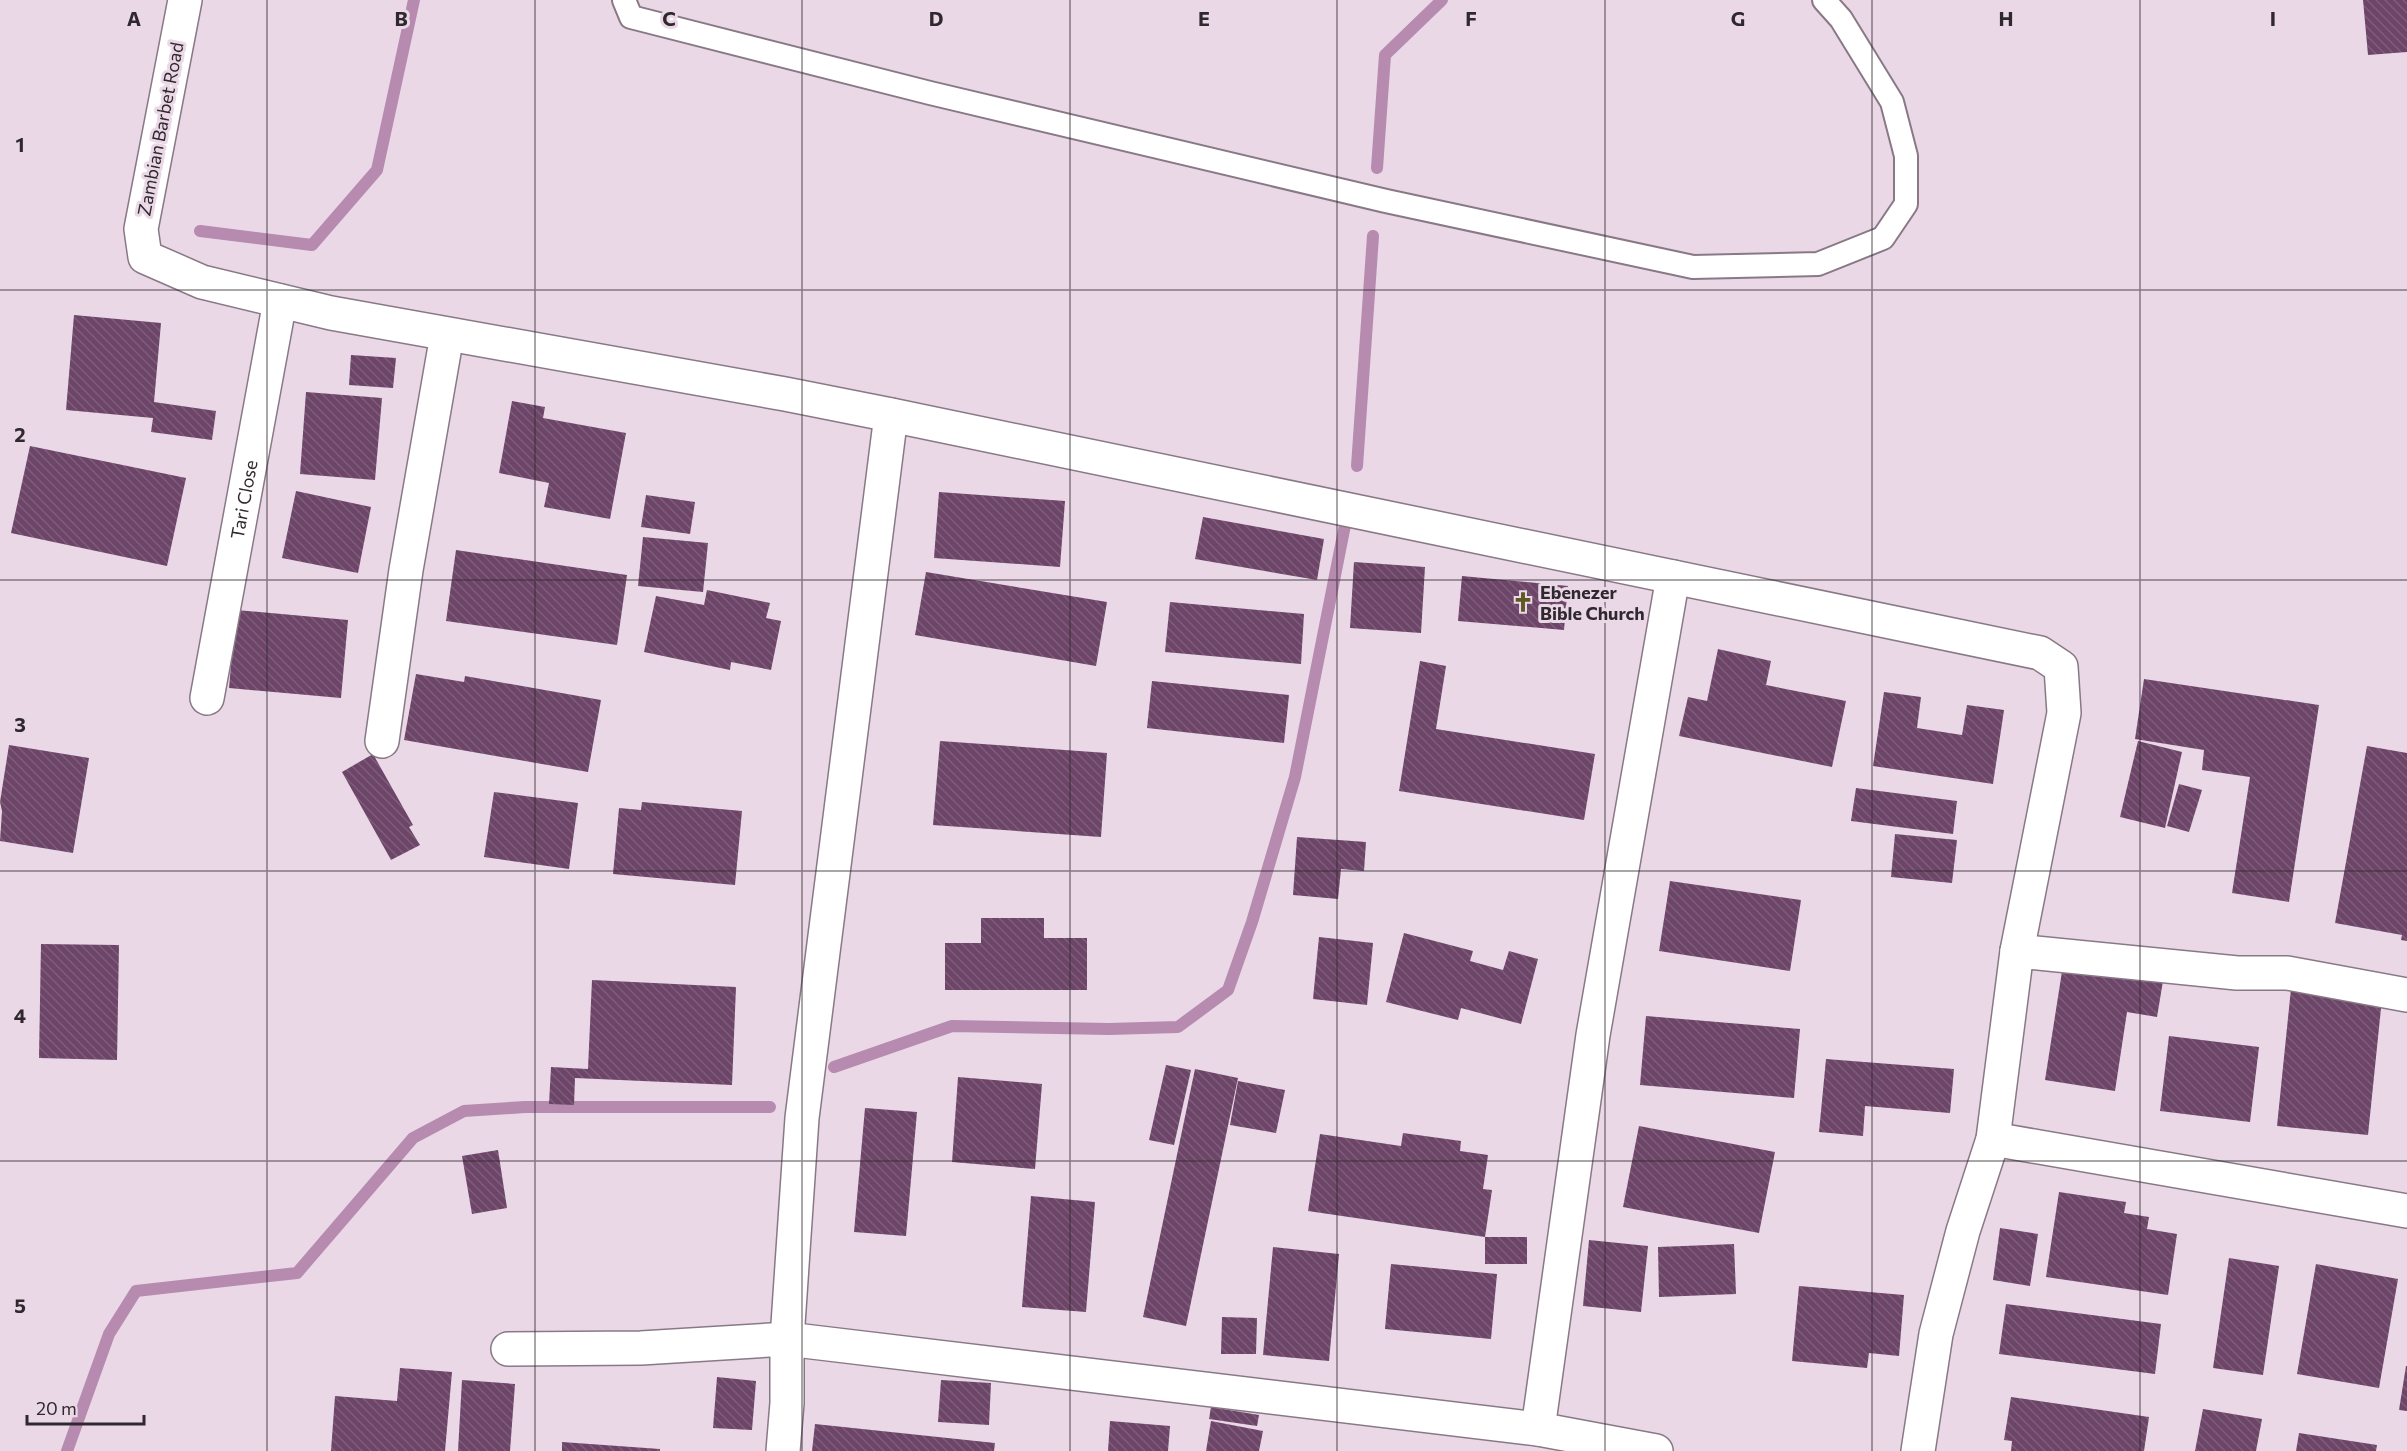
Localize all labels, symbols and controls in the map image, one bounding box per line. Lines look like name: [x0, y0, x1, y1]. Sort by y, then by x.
text: A: [127, 6, 141, 30]
text: B: [394, 6, 408, 30]
text: C: [662, 6, 676, 30]
text: D: [929, 6, 943, 30]
text: E: [1198, 6, 1210, 30]
text: F: [1465, 6, 1477, 30]
text: G: [1731, 6, 1745, 30]
text: H: [1999, 6, 2014, 30]
text: I: [2270, 6, 2276, 30]
street label: Zambian Barbet Road: [132, 40, 188, 218]
text: 1: [15, 132, 25, 156]
text: 2: [14, 422, 26, 446]
street label: Tari Close: [225, 458, 262, 541]
place label: Ebenezer Bible Church: [1540, 581, 1645, 624]
church icon: Ebenezer Bible Church: [1511, 590, 1535, 614]
text: 3: [14, 712, 26, 736]
text: 4: [14, 1003, 26, 1027]
text: 5: [14, 1293, 26, 1317]
scale bar: [27, 1388, 144, 1426]
text: 20 m: [36, 1397, 77, 1419]

